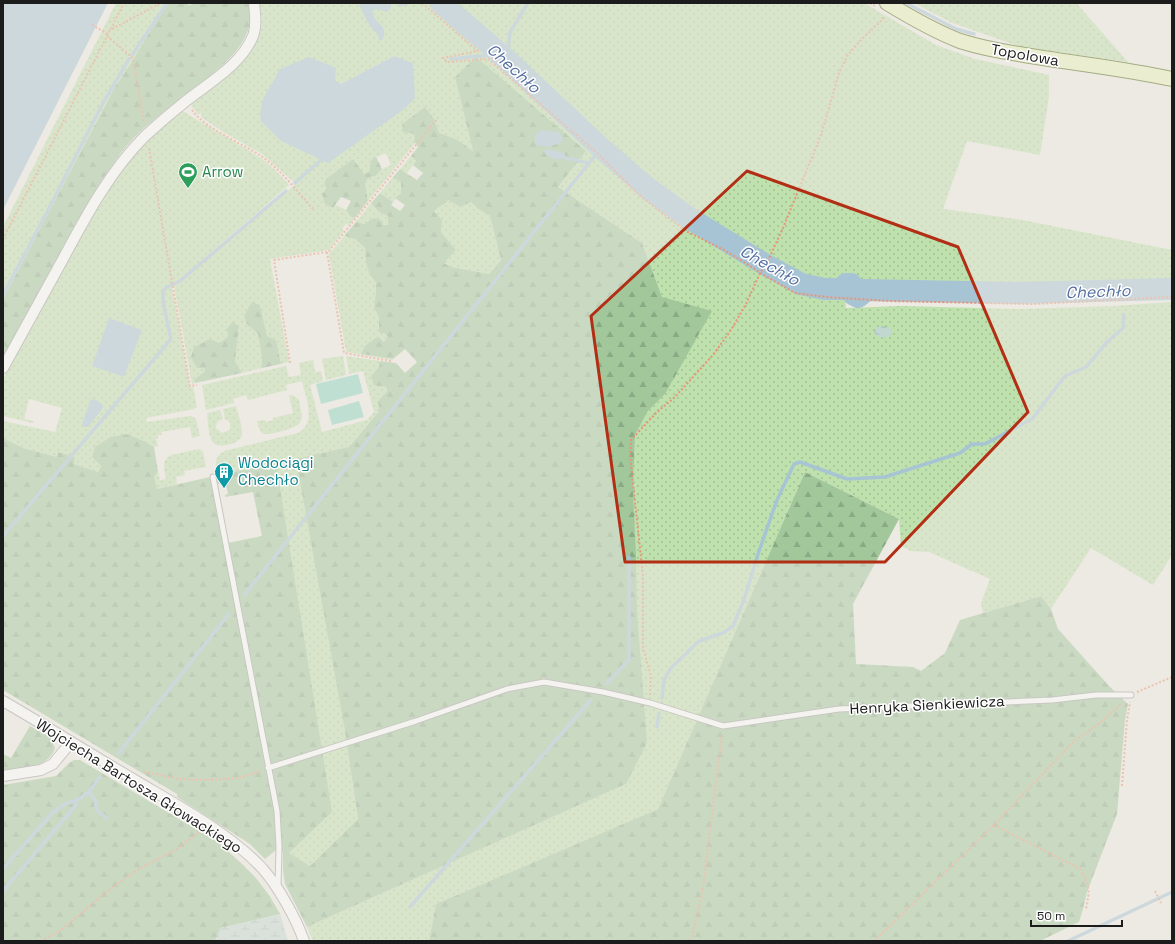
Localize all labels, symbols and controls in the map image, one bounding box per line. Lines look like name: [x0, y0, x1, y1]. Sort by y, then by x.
water label: Chechło: [483, 39, 546, 99]
street label: Topolowa: [990, 39, 1061, 70]
sports icon: Arrow: [177, 161, 199, 189]
place label: Arrow: [202, 162, 244, 181]
water label: Chechło: [736, 241, 804, 291]
water label: Chechło: [1065, 280, 1132, 303]
place label: Wodociągi Chechło: [238, 453, 314, 489]
building icon: Wodociągi Chechło: [213, 461, 235, 489]
street label: Henryka Sienkiewicza: [849, 691, 1005, 718]
street label: Wojciecha Bartosza Głowackiego: [33, 714, 246, 857]
scale bar: [1031, 902, 1122, 928]
text: 50 m: [1037, 908, 1065, 924]

